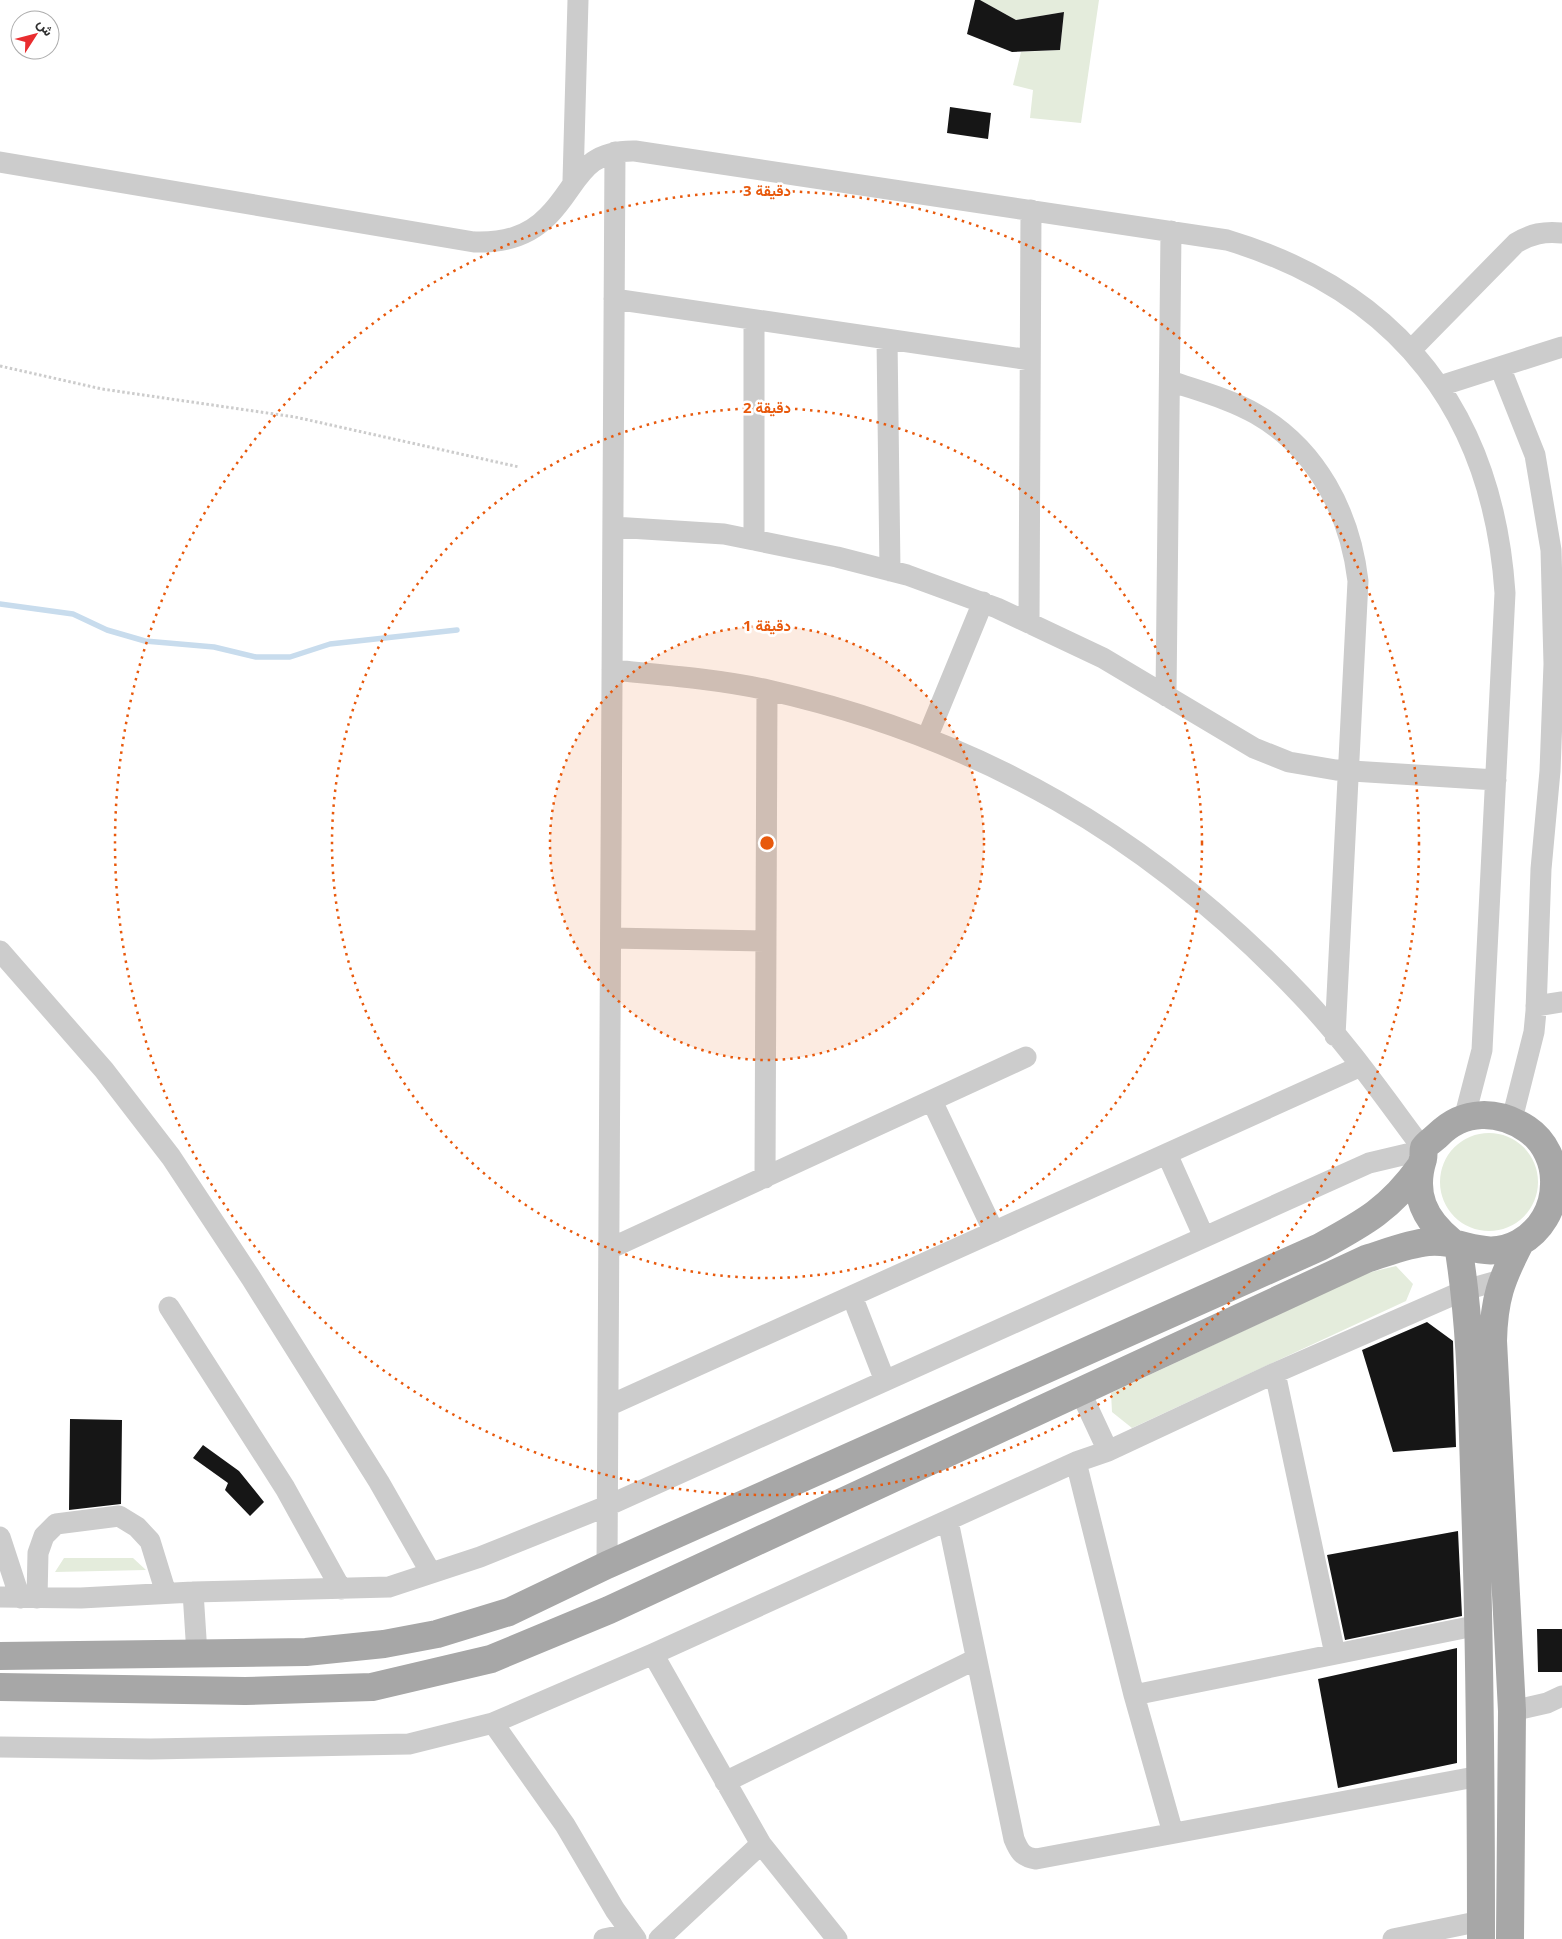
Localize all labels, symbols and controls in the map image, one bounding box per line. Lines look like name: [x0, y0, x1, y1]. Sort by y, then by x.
north arrow: [10, 10, 60, 60]
text: ش: [33, 15, 59, 40]
text: 3 دقيقة: [743, 180, 791, 200]
text: 2 دقيقة: [743, 397, 791, 417]
text: 1 دقيقة: [743, 615, 791, 635]
centre of rings: [758, 834, 776, 852]

